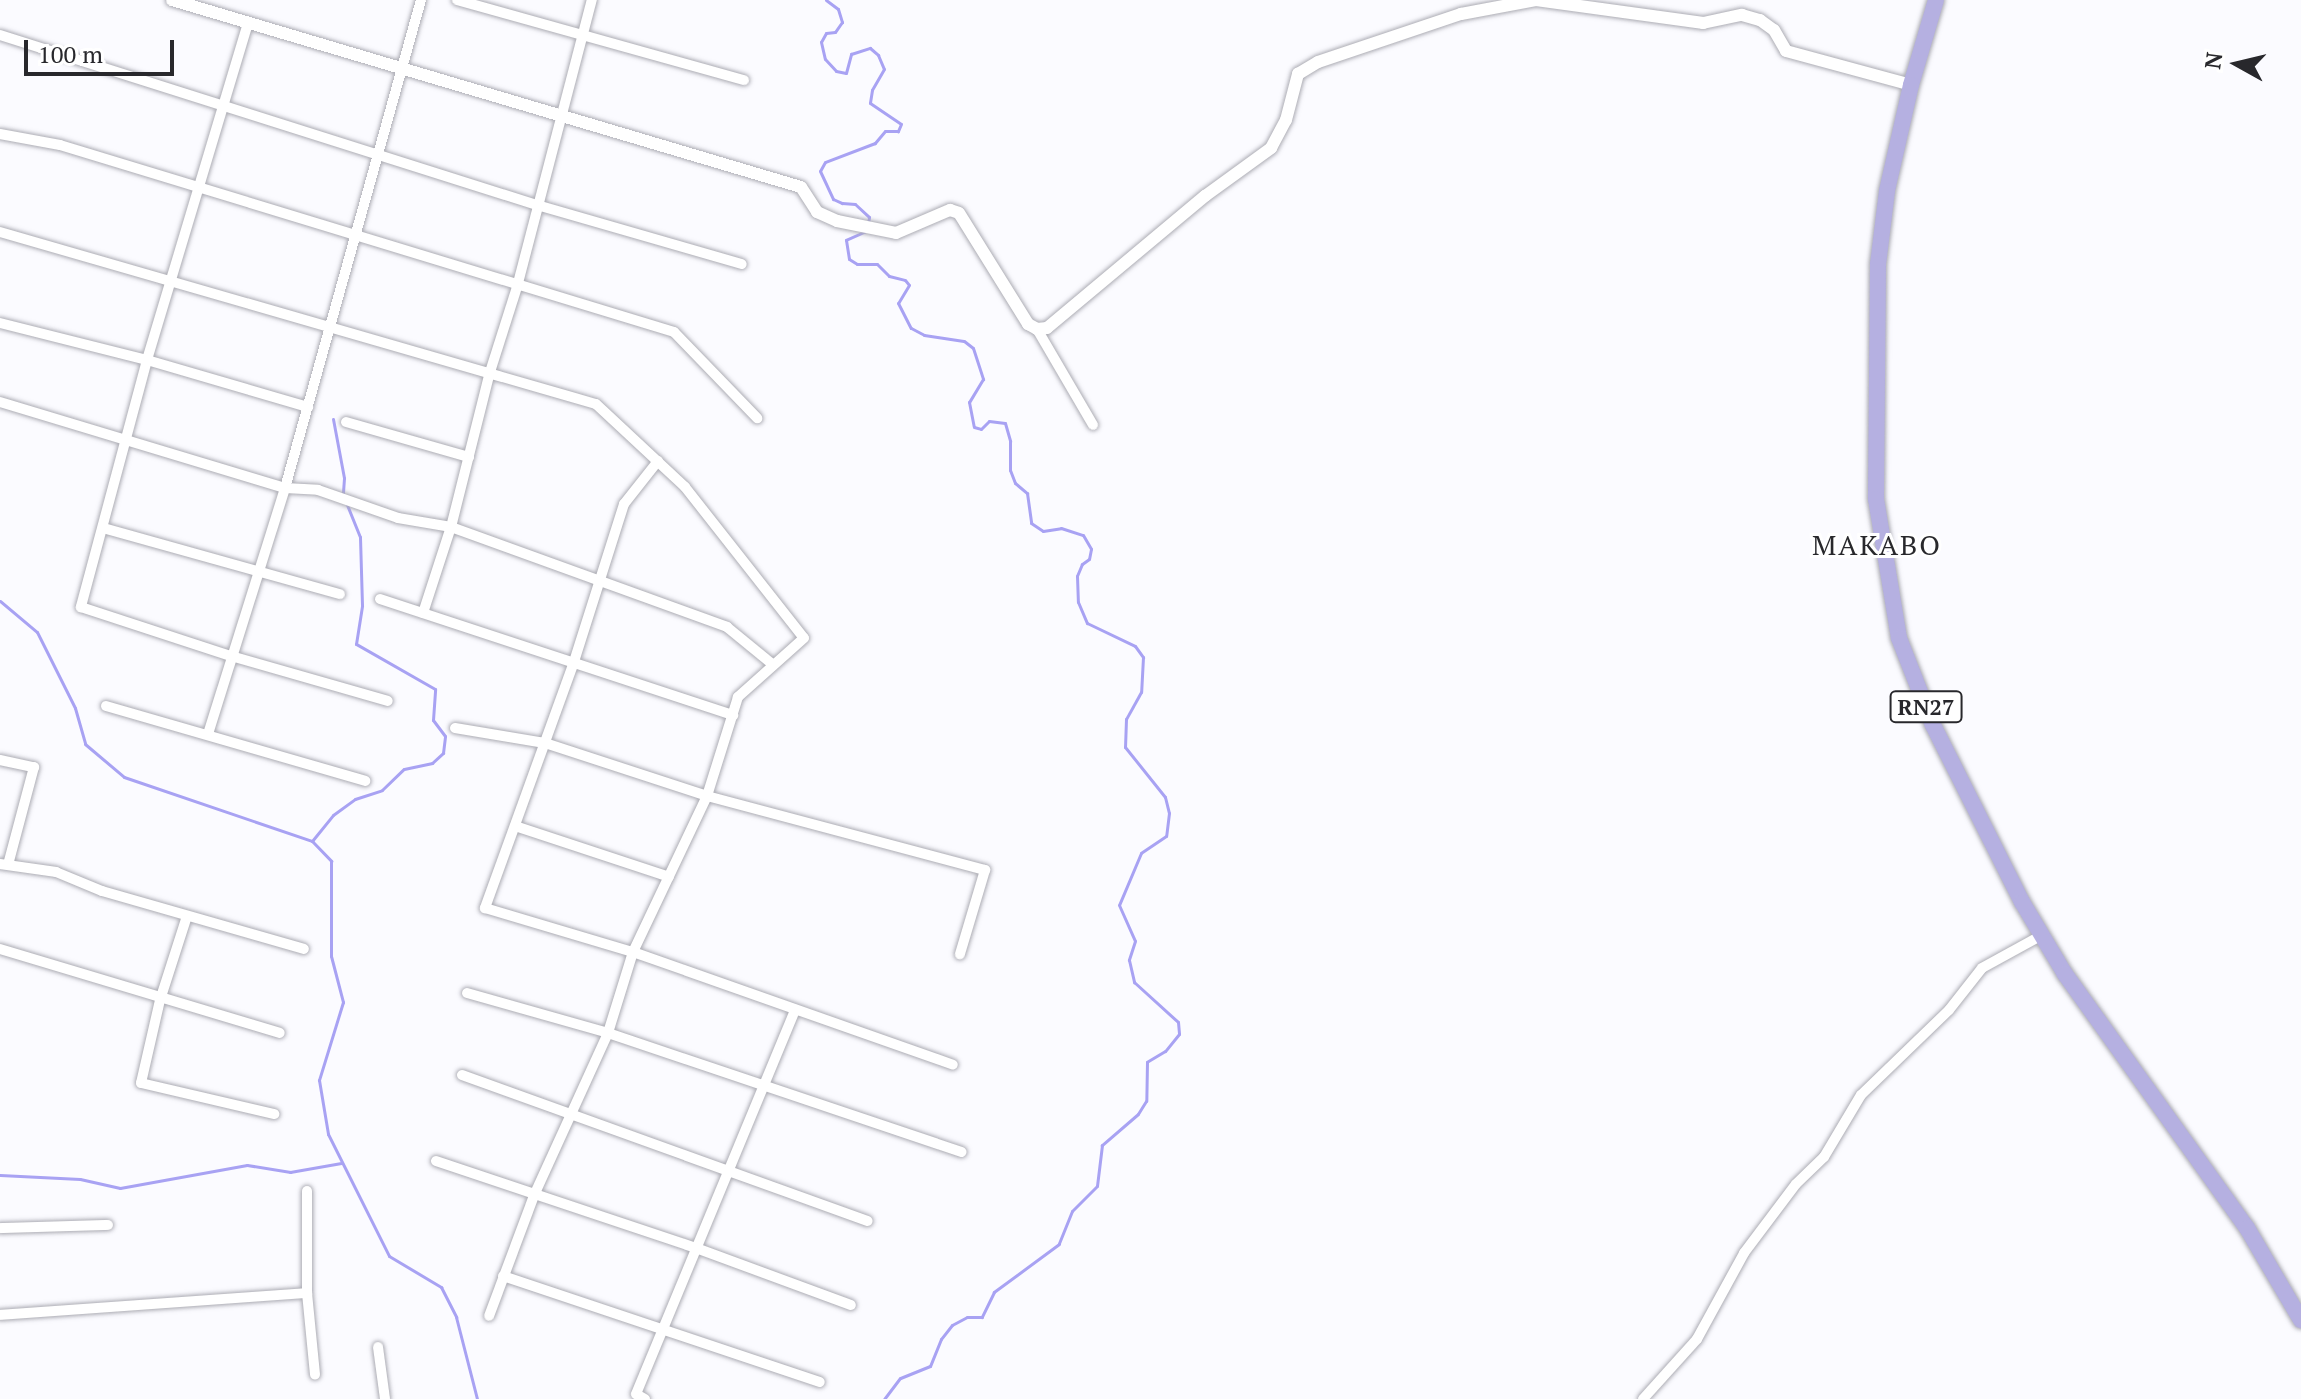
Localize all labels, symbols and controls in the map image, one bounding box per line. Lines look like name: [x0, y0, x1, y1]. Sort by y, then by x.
scale bar: [28, 24, 178, 74]
north arrow: [2197, 24, 2277, 104]
text: 100 m: [38, 38, 103, 70]
text: N: [2197, 50, 2228, 71]
district label: MAKABO: [1812, 528, 1942, 562]
road number: RN27: [1888, 689, 1964, 725]

